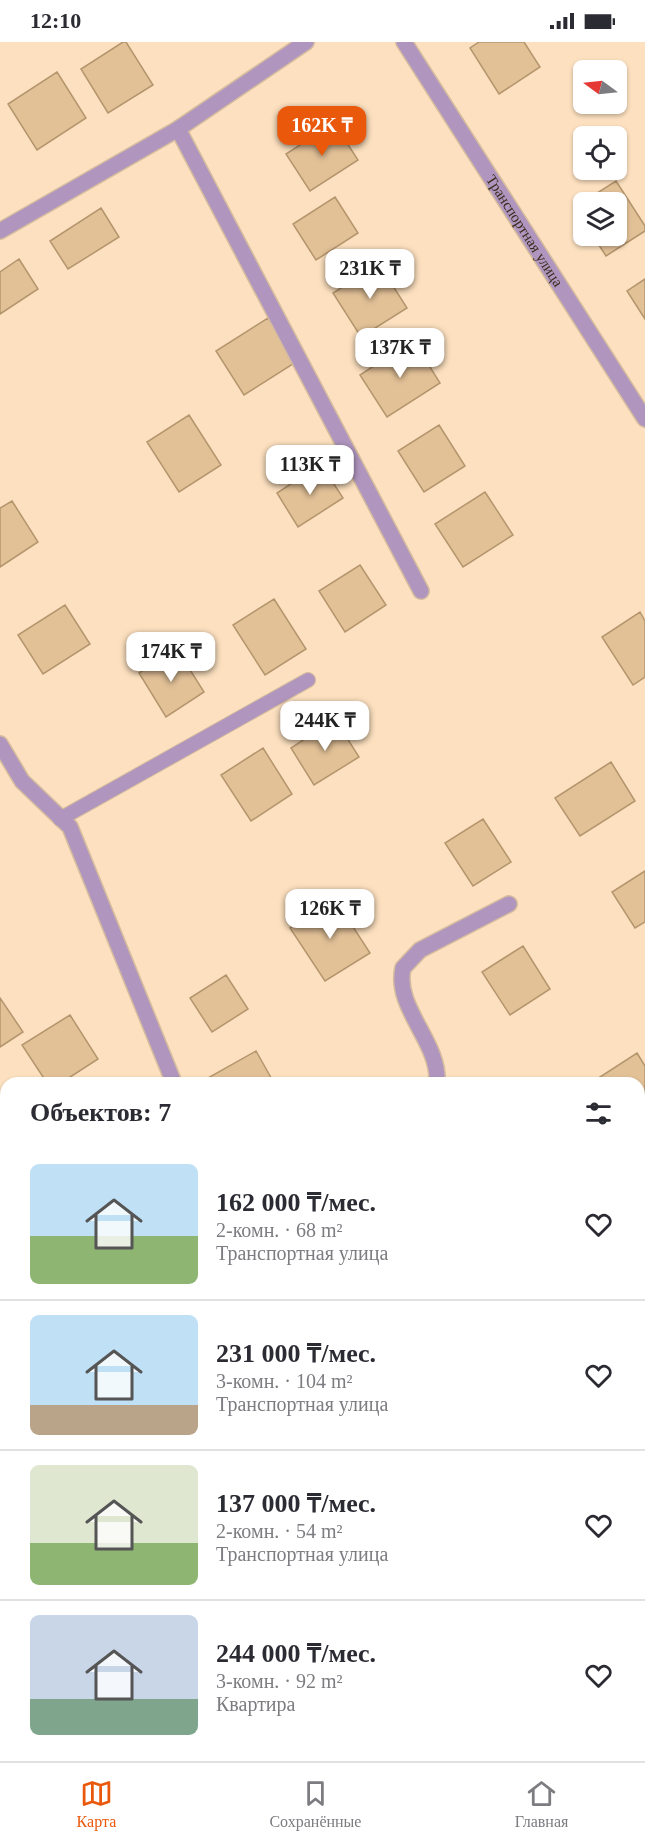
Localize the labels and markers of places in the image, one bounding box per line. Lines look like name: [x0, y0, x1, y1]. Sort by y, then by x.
pin: 162K ₸: [273, 106, 371, 157]
pin: 231K ₸: [321, 249, 419, 300]
pin: 137K ₸: [351, 328, 449, 379]
pin: 113K ₸: [261, 445, 359, 496]
pin: 174K ₸: [122, 632, 220, 683]
pin: 244K ₸: [276, 701, 374, 752]
pin: 126K ₸: [281, 889, 379, 940]

